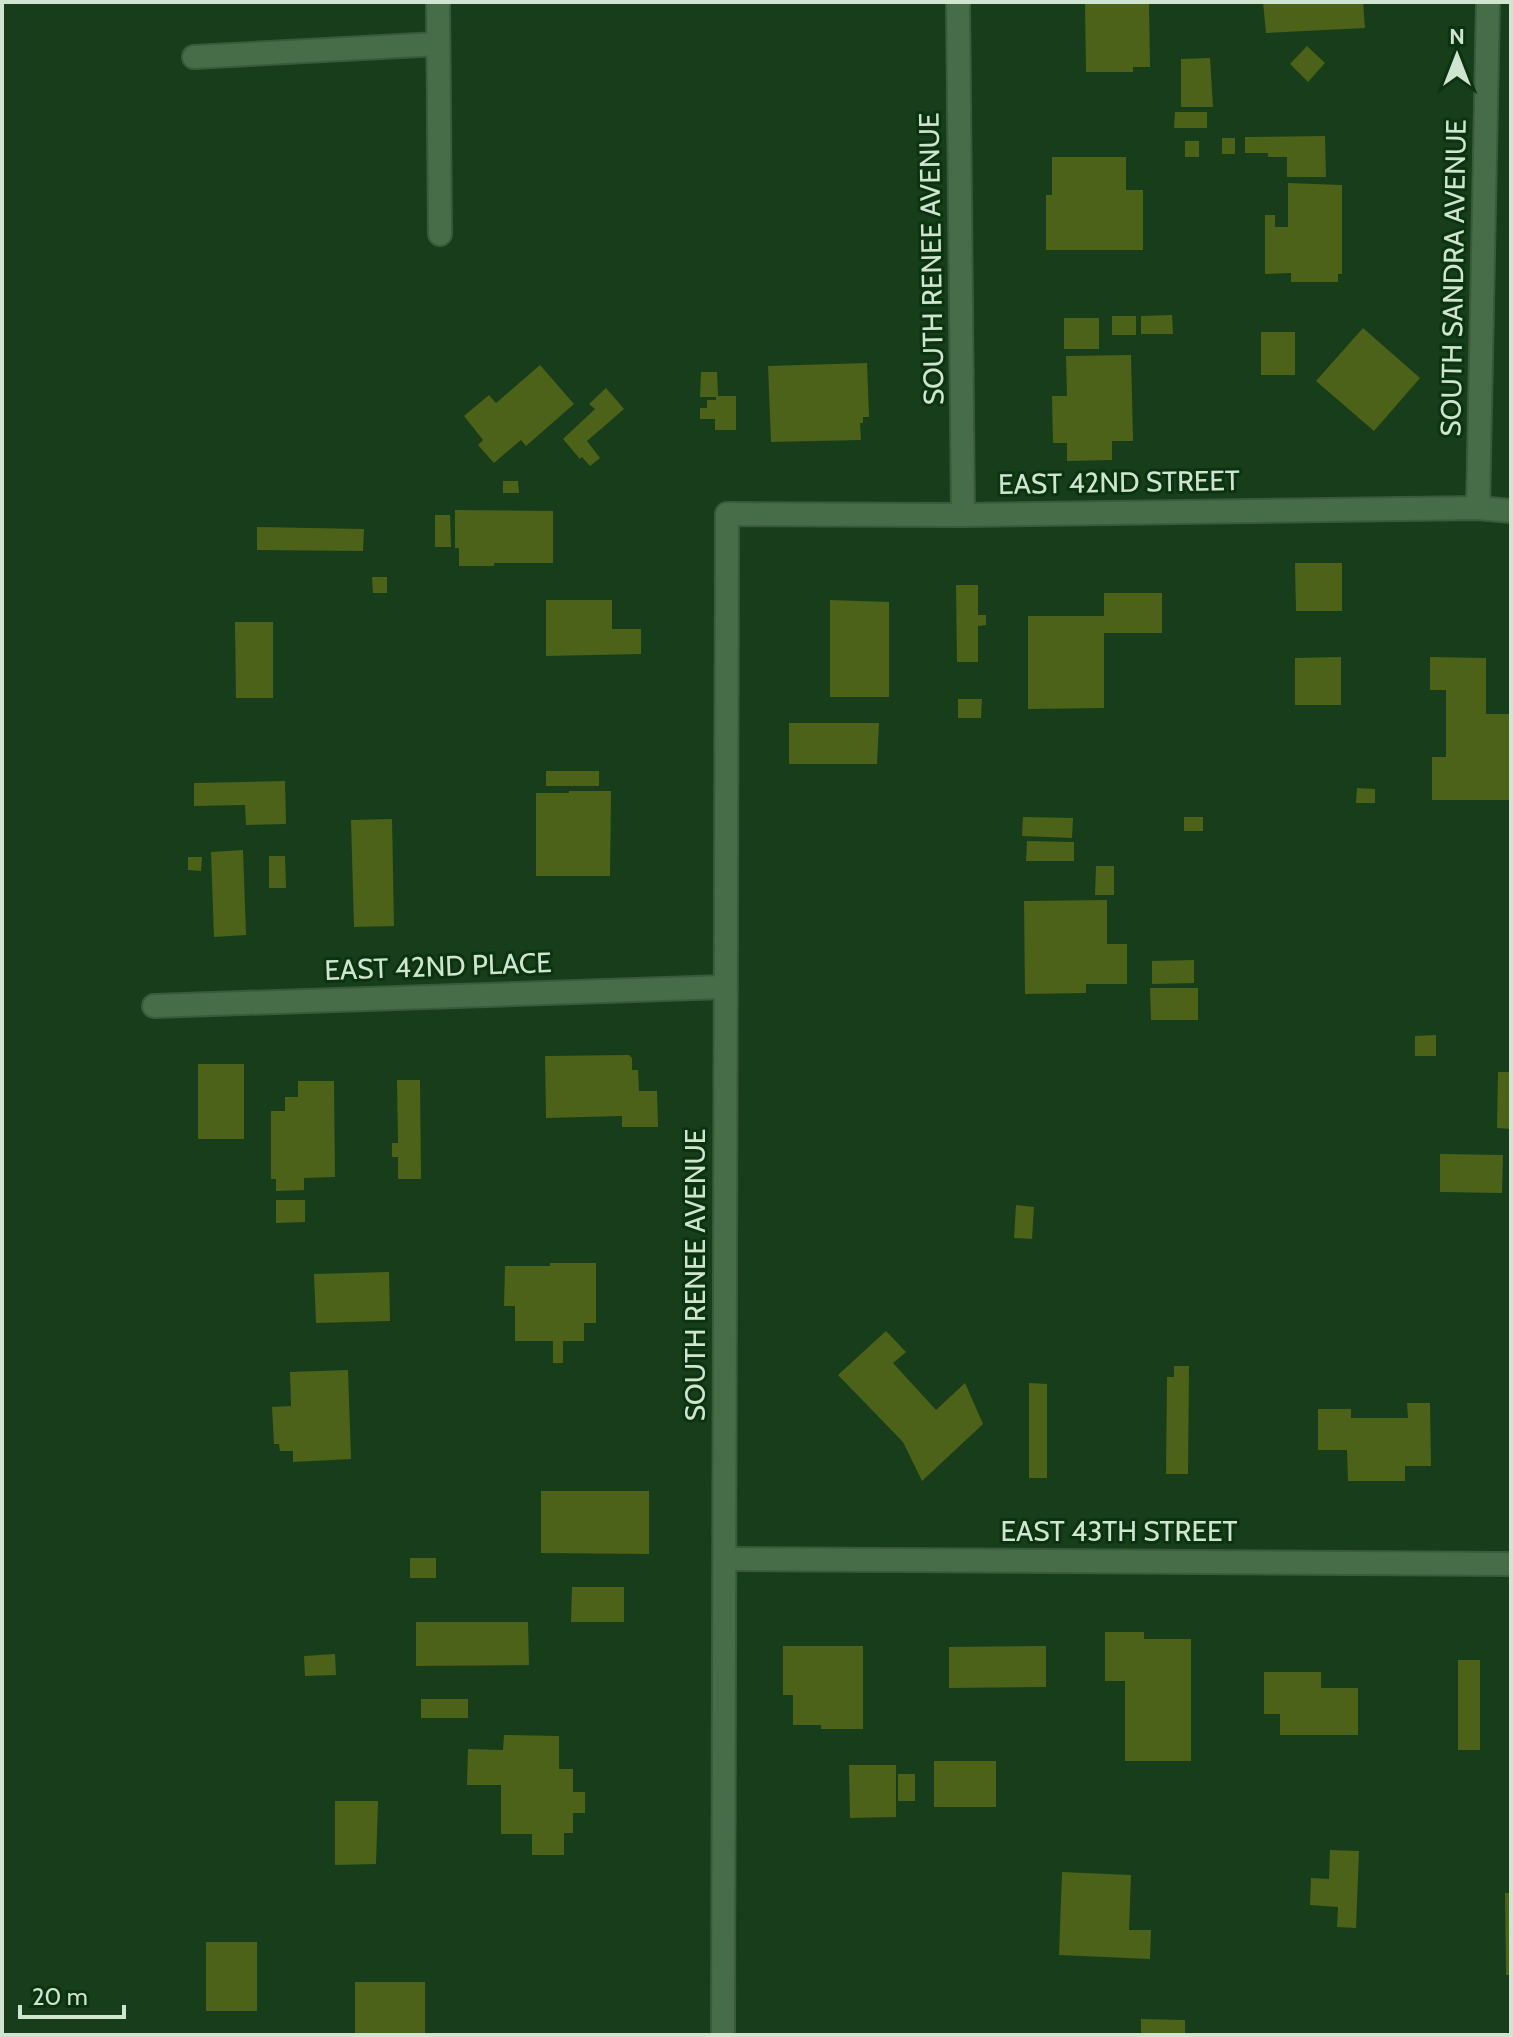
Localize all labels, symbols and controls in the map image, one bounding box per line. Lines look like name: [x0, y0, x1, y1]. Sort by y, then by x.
north arrow: [1417, 16, 1497, 96]
text: N: [1449, 23, 1465, 50]
street label: SOUTH RENEE AVENUE: [911, 112, 951, 406]
street label: SOUTH SANDRA AVENUE: [1433, 119, 1473, 437]
street label: EAST 42ND STREET: [998, 463, 1240, 501]
street label: EAST 42ND PLACE: [324, 945, 552, 987]
street label: SOUTH RENEE AVENUE: [678, 1129, 712, 1421]
street label: EAST 43TH STREET: [1001, 1514, 1237, 1548]
scale bar: [20, 1969, 124, 2019]
text: 20 m: [32, 1982, 88, 2011]

